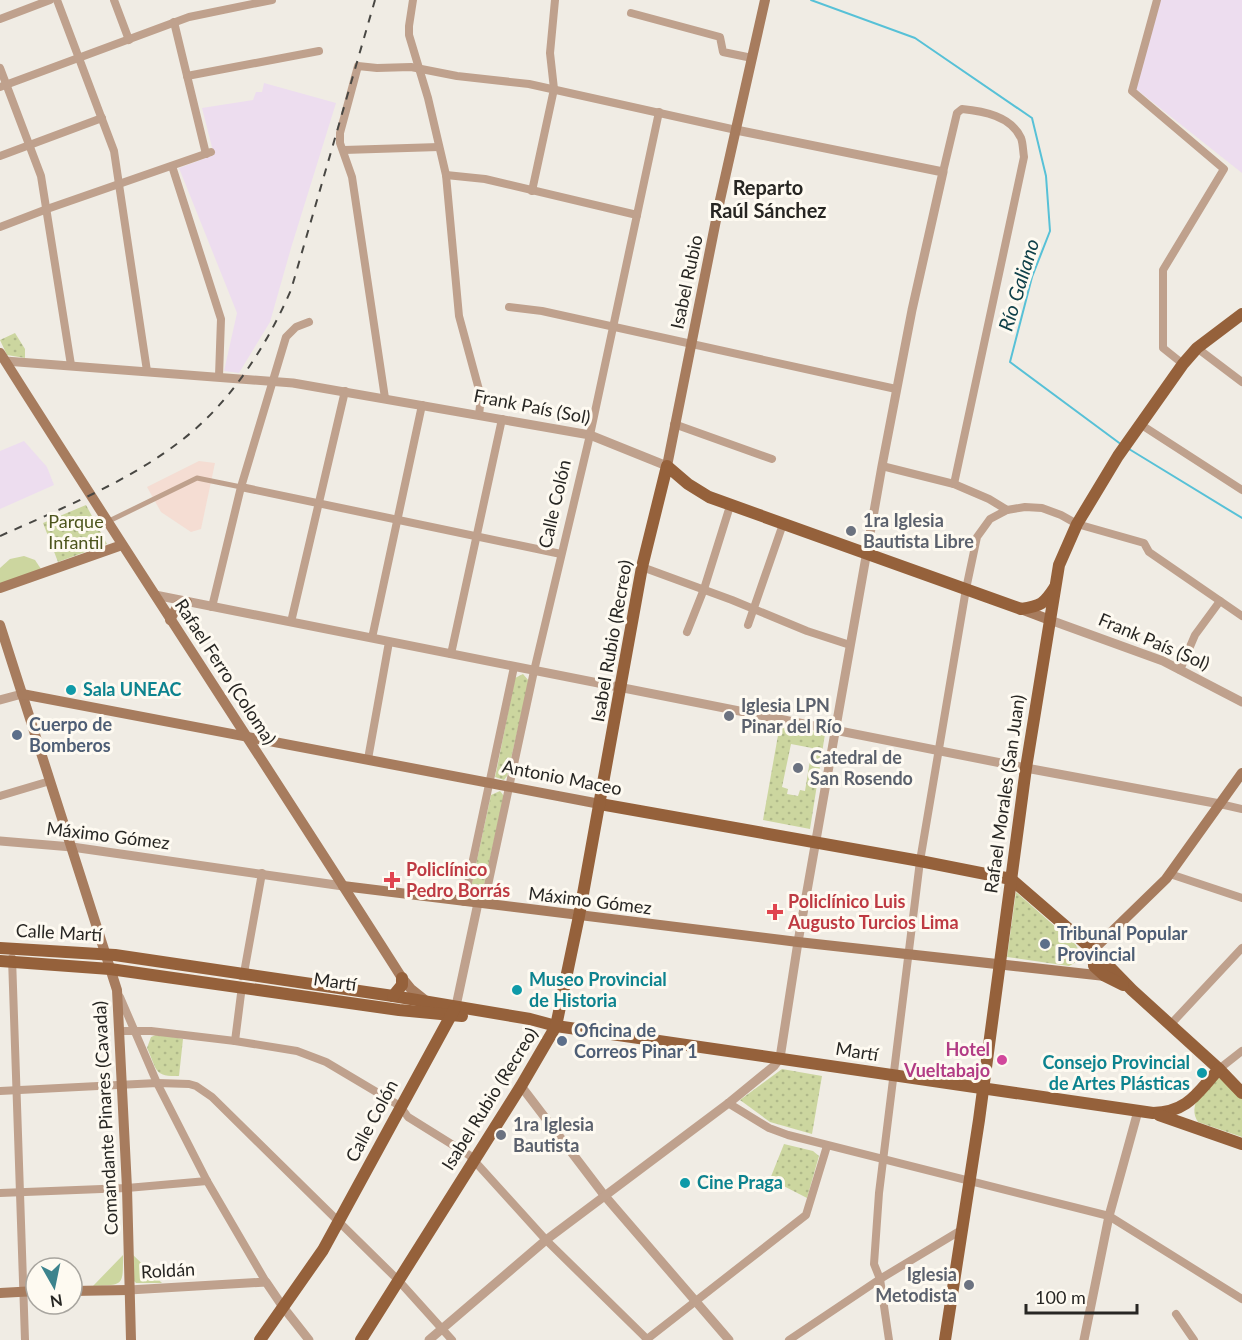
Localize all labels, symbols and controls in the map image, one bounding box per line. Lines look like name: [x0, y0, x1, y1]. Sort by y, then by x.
district label: Reparto Raúl Sánchez: [709, 175, 827, 222]
street label: Isabel Rubio: [665, 233, 707, 331]
water label: Río Galiano: [993, 236, 1043, 334]
street label: Frank País (Sol): [472, 384, 592, 428]
street label: Calle Colón: [533, 457, 575, 550]
place label: 1ra Iglesia Bautista Libre: [863, 509, 974, 552]
park label: Parque Infantil: [48, 510, 104, 553]
marker: 1ra Iglesia Bautista Libre: [844, 524, 858, 538]
street label: Isabel Rubio (Recreo): [586, 558, 636, 723]
street label: Rafael Ferro (Coloma): [171, 595, 281, 748]
street label: Frank País (Sol): [1096, 608, 1213, 674]
place label: Sala UNEAC: [83, 678, 182, 700]
marker: Sala UNEAC: [64, 683, 78, 697]
street label: Rafael Morales (San Juan): [979, 693, 1029, 894]
place label: Iglesia LPN Pinar del Río: [741, 694, 842, 737]
marker: Iglesia LPN Pinar del Río: [722, 709, 736, 723]
place label: Cuerpo de Bomberos: [29, 713, 112, 756]
marker: Cuerpo de Bomberos: [10, 728, 24, 742]
place label: Catedral de San Rosendo: [810, 746, 913, 789]
street label: Antonio Maceo: [501, 755, 624, 799]
marker: Catedral de San Rosendo: [791, 761, 805, 775]
street label: Máximo Gómez: [45, 817, 171, 853]
place label: Policlínico Pedro Borrás: [406, 858, 510, 901]
marker: Policlínico Pedro Borrás: [383, 871, 401, 889]
street label: Máximo Gómez: [527, 882, 653, 918]
place label: Policlínico Luis Augusto Turcios Lima: [787, 890, 959, 933]
marker: Policlínico Luis Augusto Turcios Lima: [766, 903, 784, 921]
street label: Calle Martí: [15, 919, 104, 945]
place label: Tribunal Popular Provincial: [1057, 922, 1188, 965]
marker: Tribunal Popular Provincial: [1038, 937, 1052, 951]
street label: Martí: [312, 967, 359, 995]
place label: Museo Provincial de Historia: [529, 968, 667, 1011]
marker: Museo Provincial de Historia: [510, 983, 524, 997]
street label: Comandante Pinares (Cavada): [88, 1001, 122, 1236]
place label: Oficina de Correos Pinar 1: [574, 1019, 698, 1062]
street label: Isabel Rubio (Recreo): [436, 1023, 542, 1174]
marker: Oficina de Correos Pinar 1: [555, 1034, 569, 1048]
street label: Martí: [834, 1037, 881, 1065]
place label: Hotel Vueltabajo: [903, 1038, 990, 1081]
place label: Consejo Provincial de Artes Plásticas: [1042, 1051, 1190, 1094]
marker: Hotel Vueltabajo: [995, 1053, 1009, 1067]
marker: Consejo Provincial de Artes Plásticas: [1195, 1066, 1209, 1080]
street label: Calle Colón: [340, 1076, 402, 1165]
place label: 1ra Iglesia Bautista: [513, 1113, 594, 1156]
marker: 1ra Iglesia Bautista: [494, 1128, 508, 1142]
place label: Cine Praga: [697, 1171, 783, 1193]
marker: Cine Praga: [678, 1176, 692, 1190]
north arrow: [24, 1256, 84, 1316]
street label: Roldán: [140, 1258, 196, 1282]
place label: Iglesia Metodista: [875, 1263, 957, 1306]
scale bar: [1026, 1277, 1137, 1315]
marker: Iglesia Metodista: [962, 1278, 976, 1292]
text: 100 m: [1035, 1286, 1086, 1308]
text: N: [49, 1291, 64, 1312]

